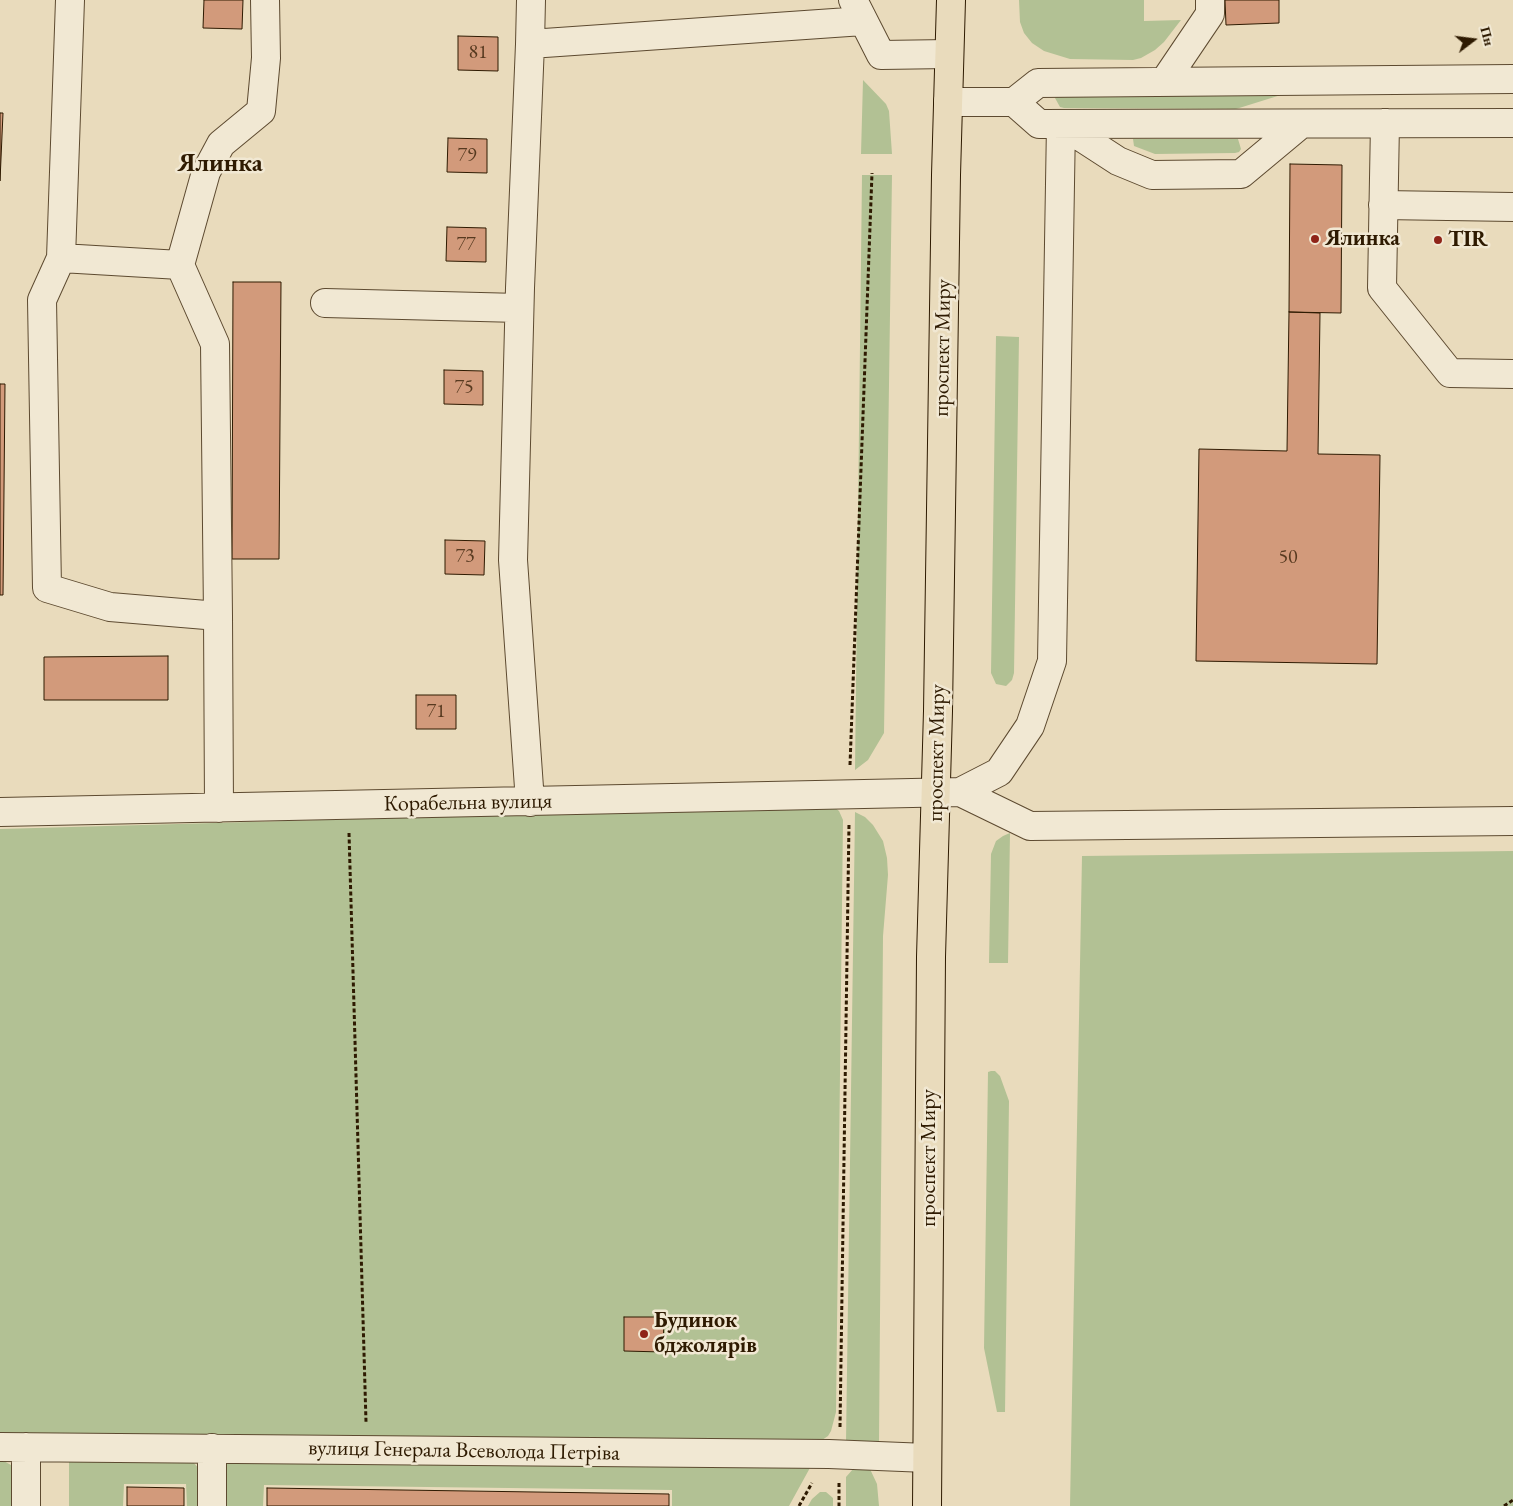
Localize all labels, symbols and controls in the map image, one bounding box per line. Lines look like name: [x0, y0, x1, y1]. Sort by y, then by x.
north arrow: [1448, 15, 1498, 65]
text: Пн: [1476, 25, 1499, 48]
house number: 81: [468, 41, 488, 65]
house number: 79: [457, 144, 477, 168]
district label: Ялинка: [177, 149, 263, 179]
place label: Ялинка: [1325, 226, 1400, 252]
place label: TIR: [1448, 227, 1488, 253]
house number: 77: [456, 233, 476, 257]
marker: Ялинка: [1309, 233, 1321, 245]
marker: TIR: [1432, 234, 1444, 246]
street label: проспект Миру: [929, 279, 957, 417]
house number: 75: [454, 376, 474, 400]
house number: 73: [455, 545, 475, 569]
house number: 50: [1278, 546, 1298, 570]
street label: проспект Миру: [923, 684, 951, 822]
house number: 71: [426, 700, 446, 724]
street label: Корабельна вулиця: [383, 788, 553, 818]
street label: проспект Миру: [916, 1089, 942, 1227]
place label: Будинок бджолярів: [654, 1308, 757, 1360]
marker: Будинок бджолярів: [638, 1328, 650, 1340]
street label: вулиця Генерала Всеволода Петріва: [308, 1435, 620, 1467]

